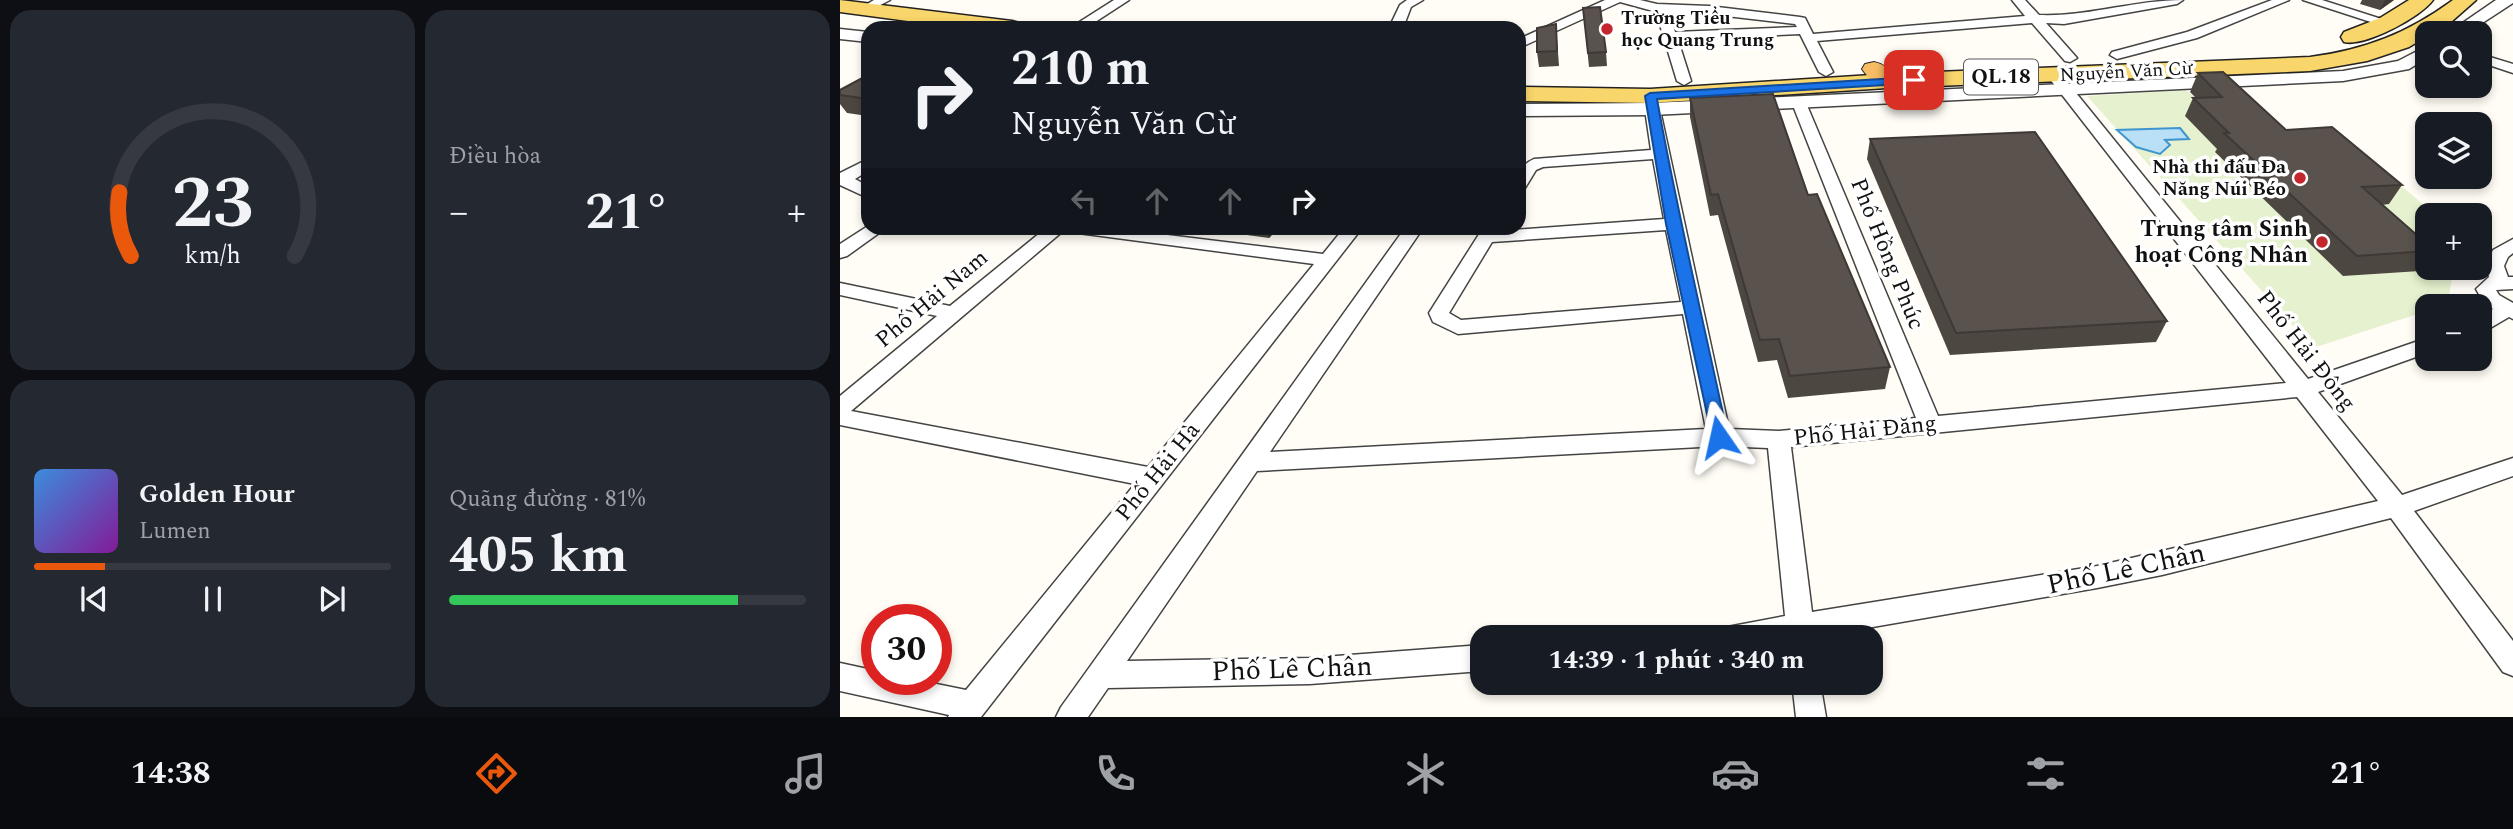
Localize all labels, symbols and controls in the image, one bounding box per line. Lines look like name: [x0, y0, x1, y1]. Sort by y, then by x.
place label: Trường Tiểu học Quang Trung: [1621, 4, 1774, 55]
marker: Trường Tiểu học Quang Trung: [1599, 21, 1615, 37]
map controls: [2415, 21, 2492, 371]
button: search: [2415, 21, 2492, 98]
text: 210 m: [1011, 32, 1150, 107]
icon: right: [896, 49, 987, 140]
pin: [1884, 50, 1944, 110]
street label: Nguyễn Văn Cừ: [2059, 54, 2194, 90]
road number: QL.18: [1964, 60, 2038, 94]
icon: arrive: [1895, 61, 1933, 99]
text: Nguyễn Văn Cừ: [1011, 100, 1235, 149]
button: layers: [2415, 112, 2492, 189]
text: Điều hòa: [449, 139, 541, 174]
text: 23: [172, 149, 253, 260]
place label: Nhà thi đấu Đa Năng Núi Béo: [2152, 153, 2286, 204]
marker: Nhà thi đấu Đa Năng Núi Béo: [2292, 170, 2308, 186]
text: 21°: [585, 173, 670, 252]
street label: Phố Hồng Phúc: [1841, 173, 1933, 335]
icon: left: [1065, 182, 1103, 220]
icon: ahead: [1138, 182, 1176, 220]
icon: ahead: [1211, 182, 1249, 220]
icon: right: [1284, 182, 1322, 220]
text: −: [449, 184, 468, 242]
text: +: [787, 184, 806, 242]
button: +: [2415, 203, 2492, 280]
place label: Trung tâm Sinh hoạt Công Nhân: [2134, 212, 2308, 273]
marker: Trung tâm Sinh hoạt Công Nhân: [2314, 234, 2330, 250]
text: km/h: [184, 237, 241, 275]
street label: Phố Hải Nam: [868, 241, 996, 357]
street label: Phố Hải Đông: [2248, 283, 2364, 419]
button: −: [2415, 294, 2492, 371]
position arrow: [1682, 400, 1756, 474]
street label: Phố Hải Đăng: [1792, 406, 1938, 456]
street label: Phố Hải Hà: [1107, 415, 1209, 529]
text: Golden Hour: [139, 474, 295, 514]
text: Quãng đường · 81%: [449, 482, 645, 517]
text: Lumen: [139, 514, 211, 549]
text: 405 km: [449, 516, 628, 595]
street label: Phố Lê Chân: [2043, 531, 2209, 607]
icon: previous: [75, 580, 113, 618]
icon: pause: [194, 580, 232, 618]
icon: next: [313, 580, 351, 618]
speed limit sign: 30: [861, 604, 952, 695]
text: 14:39 · 1 phút · 340 m: [1549, 640, 1804, 680]
street label: Phố Lê Chân: [1211, 645, 1373, 693]
text: 14:38: [130, 749, 211, 798]
icon: directions: [472, 749, 521, 798]
icon: music: [781, 749, 830, 798]
icon: phone: [1091, 749, 1140, 798]
icon: climate: [1401, 749, 1450, 798]
icon: car: [1711, 749, 1760, 798]
icon: filters: [2021, 749, 2070, 798]
text: 21°: [2331, 749, 2383, 798]

